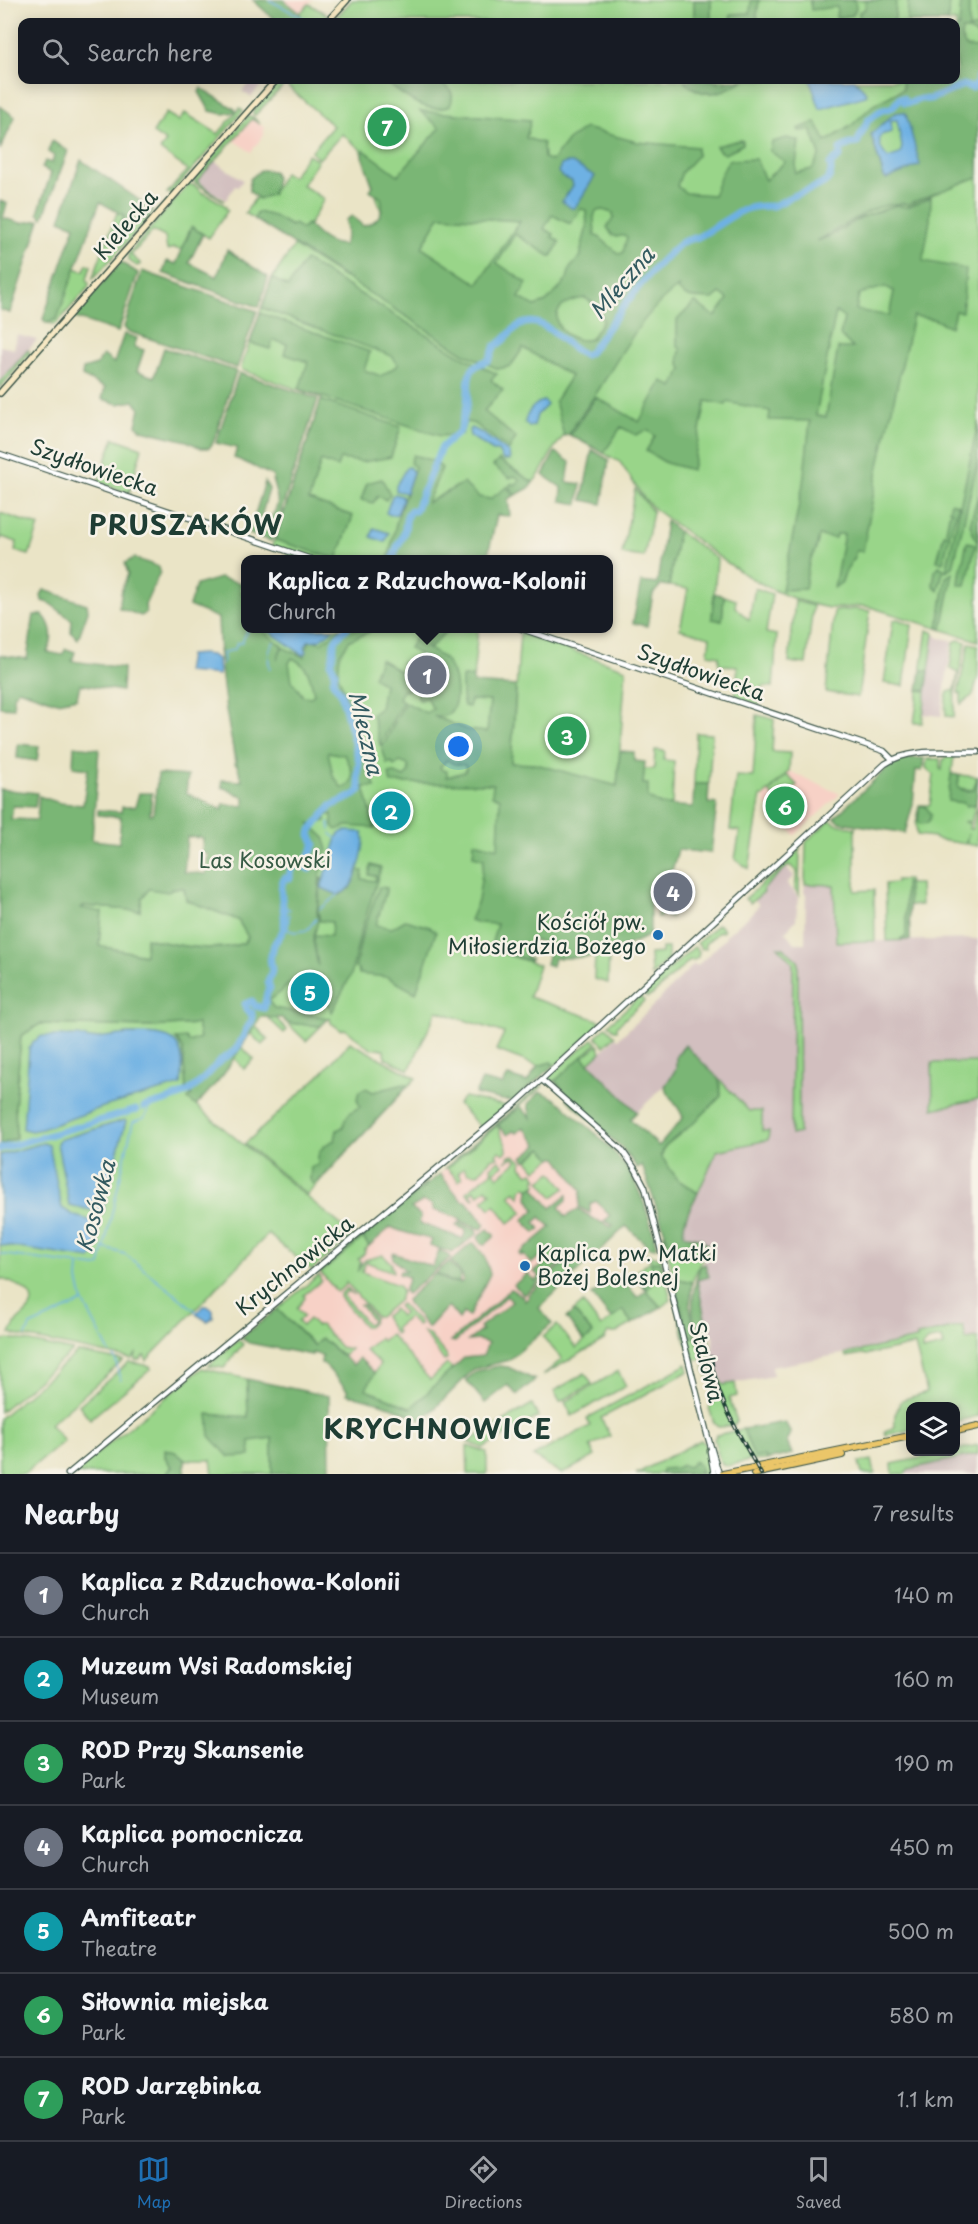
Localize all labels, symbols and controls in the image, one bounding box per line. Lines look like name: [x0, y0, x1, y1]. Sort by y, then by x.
search box: [18, 18, 960, 84]
icon: search: [39, 35, 72, 68]
text: Search here: [87, 35, 213, 68]
pin: 7: [368, 104, 406, 150]
street label: Kielecka: [85, 181, 164, 266]
water label: Mleczna: [580, 238, 662, 325]
street label: Szydłowiecka: [26, 429, 163, 503]
district label: PRUSZAKÓW: [89, 503, 283, 544]
popup: [241, 555, 613, 633]
text: Kaplica z Rdzuchowa-Kolonii: [267, 563, 587, 596]
text: Church: [267, 596, 336, 626]
street label: Szydłowiecka: [633, 634, 770, 708]
pin: 1: [408, 652, 446, 698]
water label: Mleczna: [342, 687, 393, 779]
pin: 3: [548, 714, 586, 758]
your location: [444, 732, 473, 761]
pin: 6: [766, 784, 804, 828]
pin: 2: [372, 788, 410, 834]
park label: Las Kosowski: [199, 843, 331, 875]
pin: 4: [654, 870, 692, 914]
place label: Kościół pw. Miłosierdzia Bożego: [448, 905, 646, 961]
marker: Kościół pw. Miłosierdzia Bożego: [651, 928, 665, 942]
pin: 5: [290, 970, 330, 1014]
water label: Kosówka: [66, 1155, 123, 1255]
street label: Krychnowicka: [228, 1207, 360, 1322]
place label: Kaplica pw. Matki Bożej Bolesnej: [537, 1236, 717, 1292]
marker: Kaplica pw. Matki Bożej Bolesnej: [518, 1259, 532, 1273]
street label: Stalowa: [682, 1318, 733, 1405]
map controls: [906, 1402, 960, 1456]
button: layers: [906, 1402, 960, 1456]
district label: KRYCHNOWICE: [323, 1407, 553, 1448]
text: Nearby: [24, 1494, 119, 1533]
text: 7 results: [872, 1498, 954, 1528]
text: Kaplica z Rdzuchowa-Kolonii: [81, 1564, 400, 1597]
text: 1: [39, 1580, 48, 1610]
text: 140 m: [894, 1580, 954, 1610]
text: Church: [81, 1597, 150, 1627]
text: Muzeum Wsi Radomskiej: [81, 1648, 352, 1681]
text: 2: [36, 1664, 51, 1694]
text: 160 m: [894, 1664, 954, 1694]
text: Museum: [81, 1681, 159, 1711]
text: ROD Przy Skansenie: [81, 1732, 304, 1765]
text: 3: [37, 1748, 50, 1778]
text: 190 m: [895, 1748, 954, 1778]
text: Park: [81, 1765, 126, 1795]
text: Kaplica pomocnicza: [81, 1816, 303, 1849]
text: 4: [37, 1832, 50, 1862]
text: 450 m: [889, 1832, 954, 1862]
text: Church: [81, 1849, 150, 1879]
text: Amfiteatr: [81, 1900, 196, 1933]
text: 5: [37, 1916, 50, 1946]
text: 500 m: [887, 1916, 954, 1946]
text: Theatre: [81, 1933, 157, 1963]
text: Siłownia miejska: [81, 1984, 269, 2017]
text: 6: [36, 2000, 51, 2030]
text: 580 m: [889, 2000, 954, 2030]
text: Park: [81, 2017, 126, 2047]
text: ROD Jarzębinka: [81, 2068, 261, 2101]
text: 7: [38, 2084, 49, 2114]
text: 1.1 km: [897, 2084, 954, 2114]
text: Park: [81, 2101, 126, 2131]
tab: Map: [137, 2153, 171, 2213]
tab: Directions: [444, 2153, 522, 2213]
tab: Saved: [796, 2153, 841, 2213]

